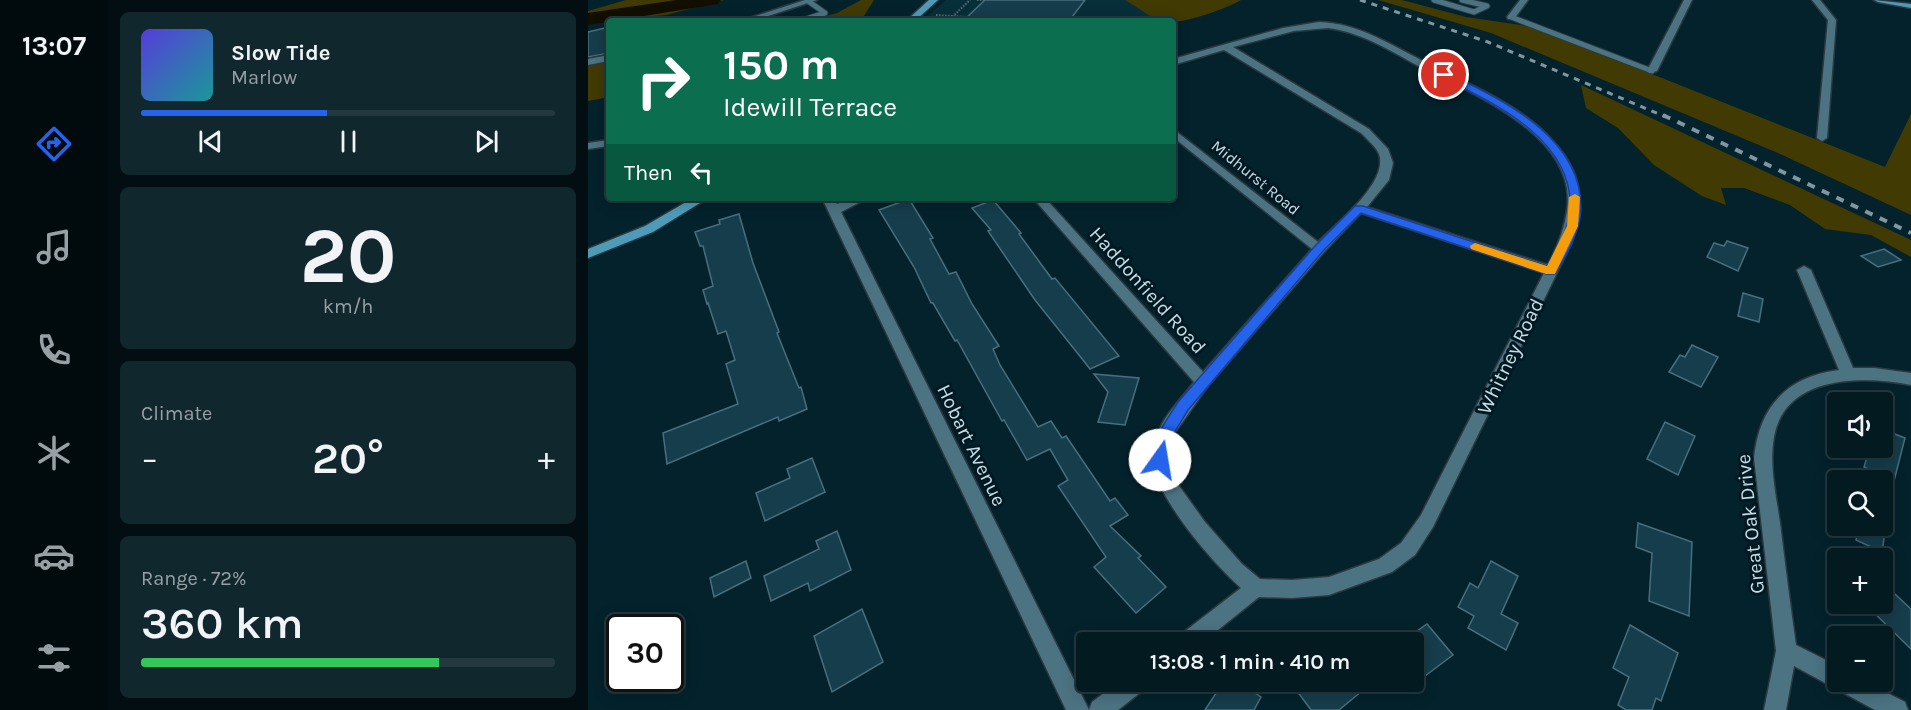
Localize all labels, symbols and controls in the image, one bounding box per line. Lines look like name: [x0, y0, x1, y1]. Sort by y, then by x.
text: 13:07: [22, 30, 86, 62]
text: Slow Tide: [231, 40, 331, 66]
text: 150 m: [723, 40, 839, 90]
icon: right: [624, 42, 702, 120]
pin: [1418, 49, 1469, 100]
icon: arrive: [1427, 58, 1460, 91]
text: Marlow: [231, 66, 297, 89]
text: Idewill Terrace: [723, 91, 897, 123]
icon: directions: [33, 123, 75, 165]
icon: previous: [194, 125, 227, 158]
icon: pause: [332, 125, 365, 158]
icon: next: [470, 125, 503, 158]
street label: Midhurst Road: [1208, 136, 1304, 219]
icon: left: [685, 156, 718, 189]
text: Then: [624, 160, 673, 186]
text: 20: [300, 210, 396, 302]
street label: Haddonfield Road: [1085, 222, 1211, 358]
icon: music: [33, 226, 75, 268]
text: km/h: [323, 295, 373, 318]
street label: Whitney Road: [1473, 295, 1548, 418]
icon: phone: [33, 329, 75, 371]
street label: Hobart Avenue: [932, 381, 1011, 510]
map controls: [1827, 392, 1893, 692]
button: sound: [1827, 392, 1893, 458]
text: Climate: [141, 402, 212, 425]
position arrow: [1128, 428, 1192, 492]
icon: climate: [33, 432, 75, 474]
text: 20°: [312, 432, 384, 484]
text: −: [141, 439, 158, 477]
text: +: [538, 439, 555, 477]
street label: Great Oak Drive: [1732, 453, 1769, 595]
button: search: [1827, 470, 1893, 536]
icon: car: [33, 535, 75, 577]
button: +: [1827, 548, 1893, 614]
text: Range · 72%: [141, 567, 246, 590]
text: 360 km: [141, 597, 304, 649]
speed limit sign: 30: [606, 614, 684, 692]
button: −: [1827, 626, 1893, 692]
icon: filters: [33, 637, 75, 679]
text: 13:08 · 1 min · 410 m: [1150, 649, 1350, 675]

